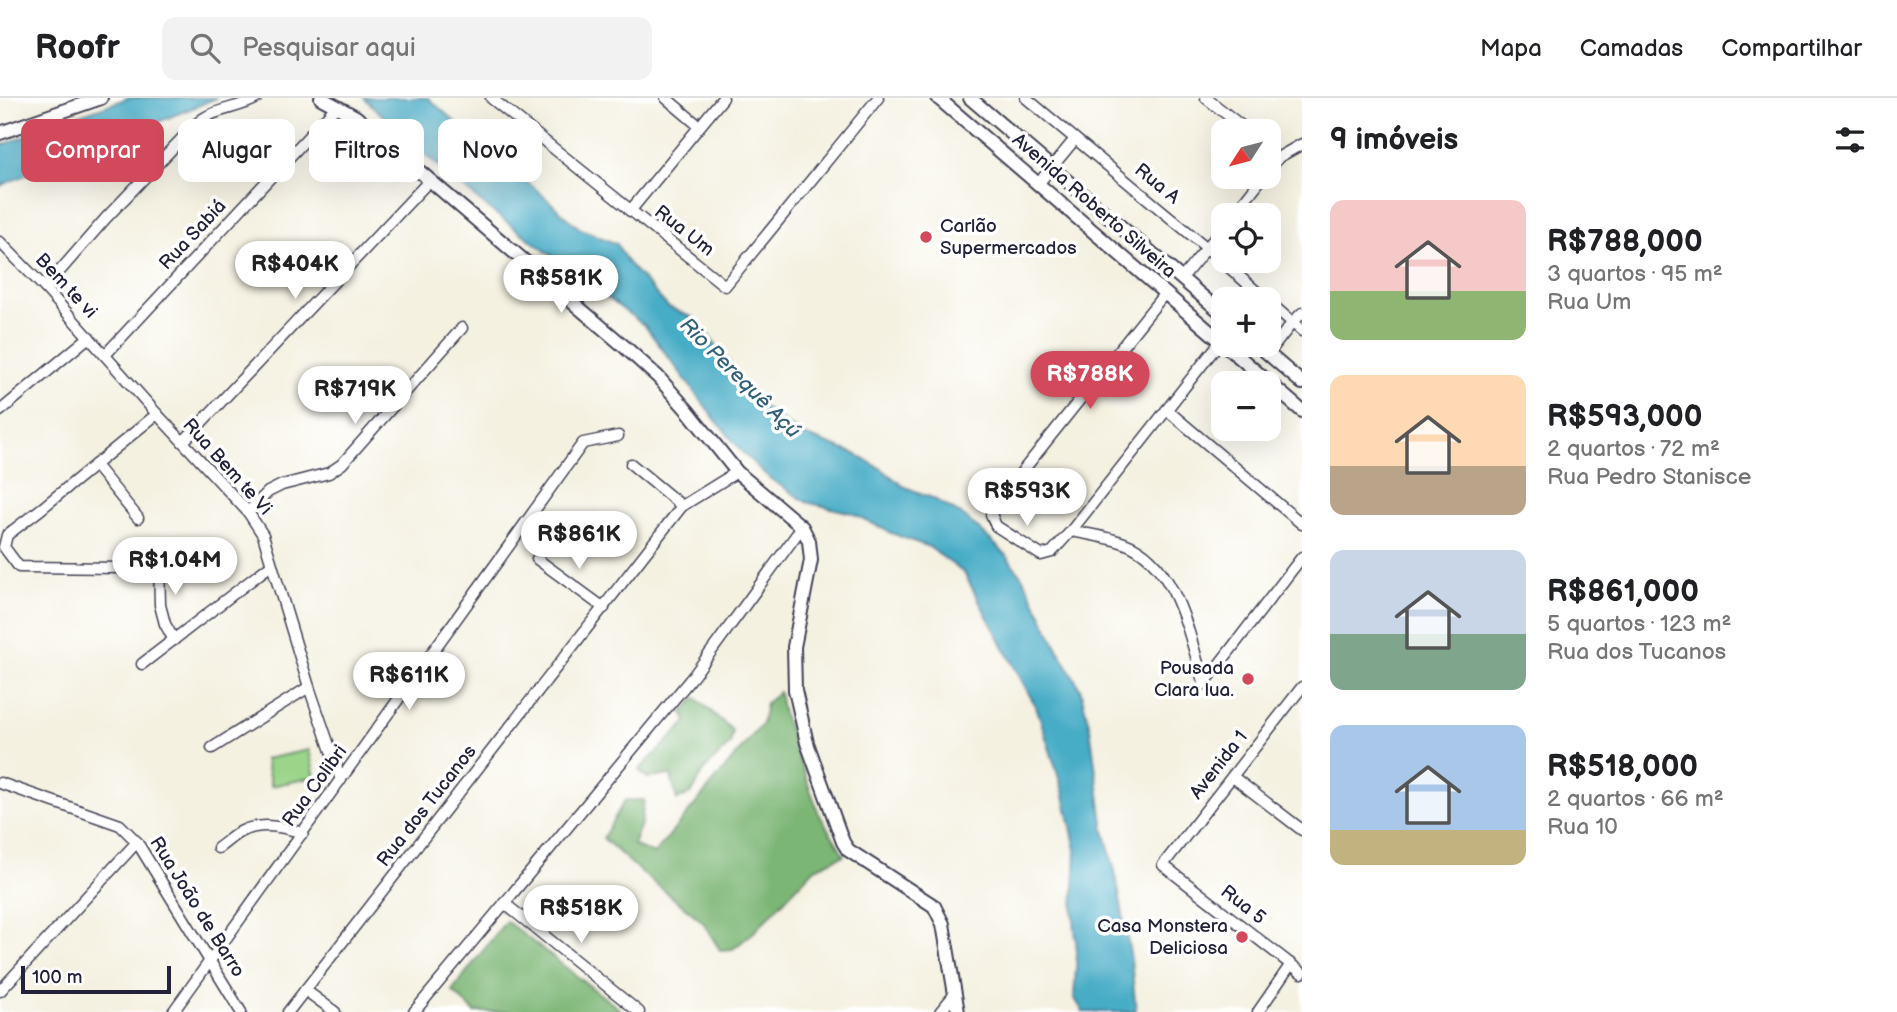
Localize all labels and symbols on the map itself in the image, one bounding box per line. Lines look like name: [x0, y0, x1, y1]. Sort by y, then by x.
north arrow: [1211, 119, 1281, 189]
street label: Avenida Roberto Silveira: [1007, 129, 1181, 283]
street label: Rua A: [1130, 159, 1185, 209]
street label: Rua Sabiá: [155, 195, 231, 275]
street label: Rua Um: [649, 201, 719, 261]
place label: Carlão Supermercados: [940, 215, 1077, 260]
marker: Carlão Supermercados: [918, 229, 934, 245]
pin: R$404K: [238, 242, 352, 301]
street label: Bem te vi: [30, 249, 102, 323]
pin: R$581K: [504, 256, 618, 315]
water label: Rio Perequê Açú: [675, 313, 806, 444]
pin: R$788K: [1033, 352, 1147, 411]
pin: R$719K: [298, 366, 412, 426]
street label: Rua Bem te Vi: [178, 414, 276, 520]
pin: R$593K: [970, 468, 1084, 528]
pin: R$861K: [522, 512, 636, 571]
pin: R$1.04M: [110, 538, 240, 597]
pin: R$611K: [352, 652, 466, 712]
place label: Pousada Clara lua.: [1154, 657, 1234, 702]
marker: Pousada Clara lua.: [1240, 671, 1256, 687]
street label: Avenida 1: [1185, 726, 1253, 804]
street label: Rua Colibri: [278, 741, 352, 831]
street label: Rua dos Tucanos: [372, 741, 482, 871]
street label: Rua João de Barro: [145, 833, 249, 981]
street label: Rua 5: [1216, 880, 1270, 930]
pin: R$518K: [524, 886, 638, 945]
place label: Casa Monstera Deliciosa: [1097, 915, 1228, 960]
marker: Casa Monstera Deliciosa: [1234, 929, 1250, 945]
scale bar: [21, 963, 172, 995]

